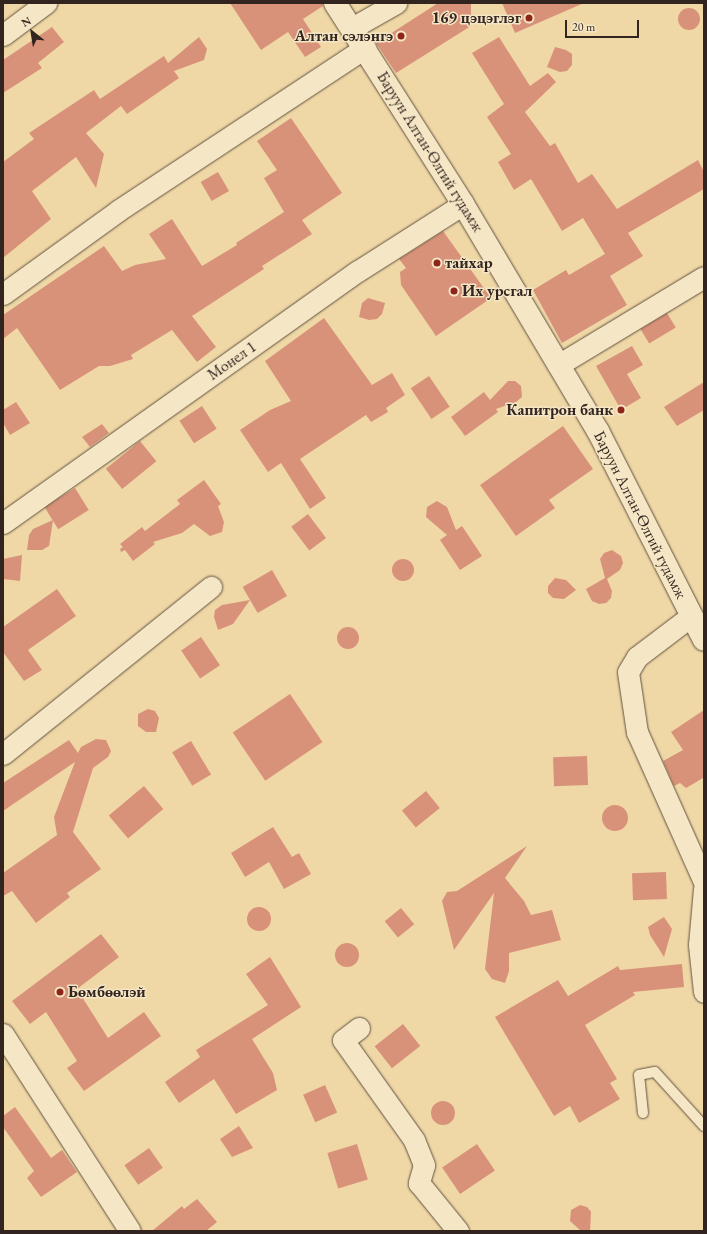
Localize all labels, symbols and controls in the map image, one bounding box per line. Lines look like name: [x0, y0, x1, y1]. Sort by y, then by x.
place label: 169 цэцэглэг: [432, 8, 521, 28]
north arrow: [12, 12, 52, 52]
scale bar: [567, 12, 641, 38]
text: N: [19, 13, 33, 30]
marker: 169 цэцэглэг: [524, 13, 534, 23]
text: 20 m: [572, 19, 595, 35]
place label: Алтан сэлэнгэ: [295, 26, 393, 46]
marker: Алтан сэлэнгэ: [396, 31, 406, 41]
street label: Баруун Алтан-Өлгий гудамж: [373, 68, 487, 236]
place label: тайхар: [445, 253, 492, 273]
marker: тайхар: [432, 258, 442, 268]
place label: Их урсгал: [462, 281, 532, 301]
marker: Их урсгал: [449, 286, 459, 296]
street label: Монел 1: [204, 337, 260, 385]
place label: Капитрон банк: [506, 400, 613, 420]
marker: Капитрон банк: [616, 405, 626, 415]
street label: Баруун Алтан-Өлгий гудамж: [589, 428, 691, 602]
place label: Бөмбөөлэй: [68, 982, 146, 1002]
marker: Бөмбөөлэй: [55, 987, 65, 997]

